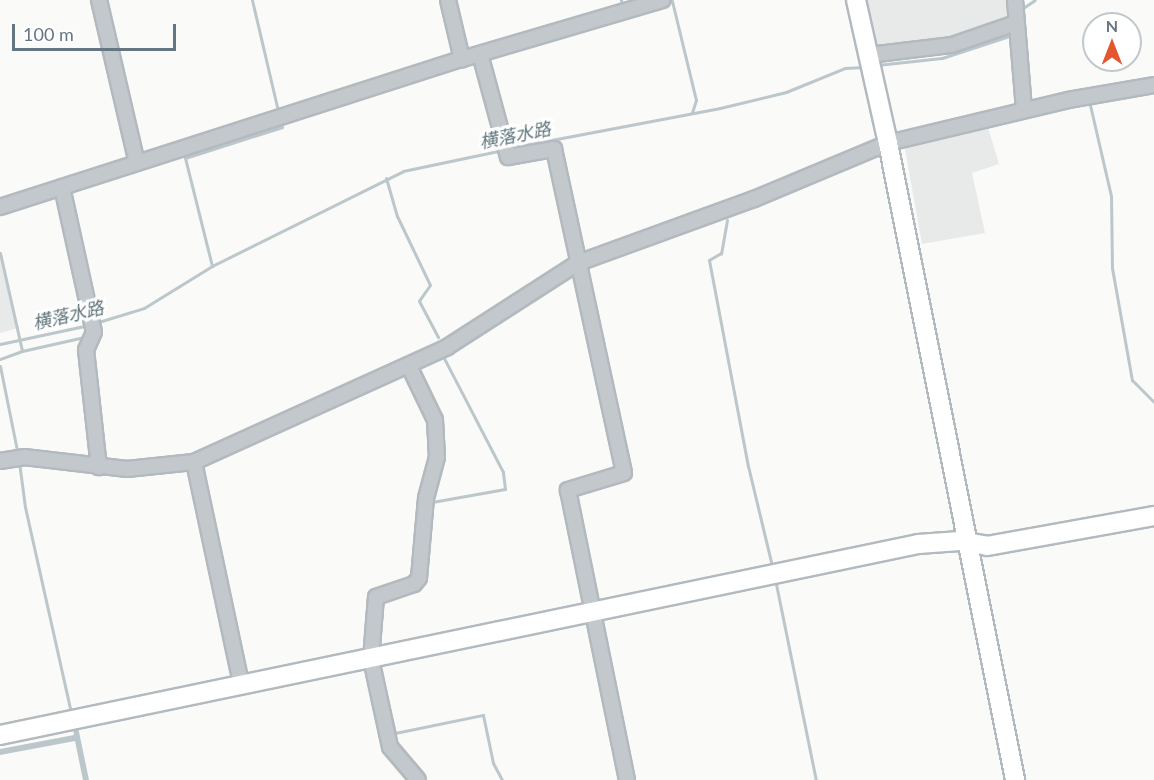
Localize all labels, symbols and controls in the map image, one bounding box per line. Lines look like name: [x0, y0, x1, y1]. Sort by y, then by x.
scale bar: [15, 12, 178, 50]
north arrow: [1082, 12, 1142, 72]
text: N: [1106, 16, 1118, 35]
text: 100 m: [23, 23, 74, 45]
water label: 横落水路: [478, 118, 552, 152]
water label: 横落水路: [30, 296, 106, 334]

